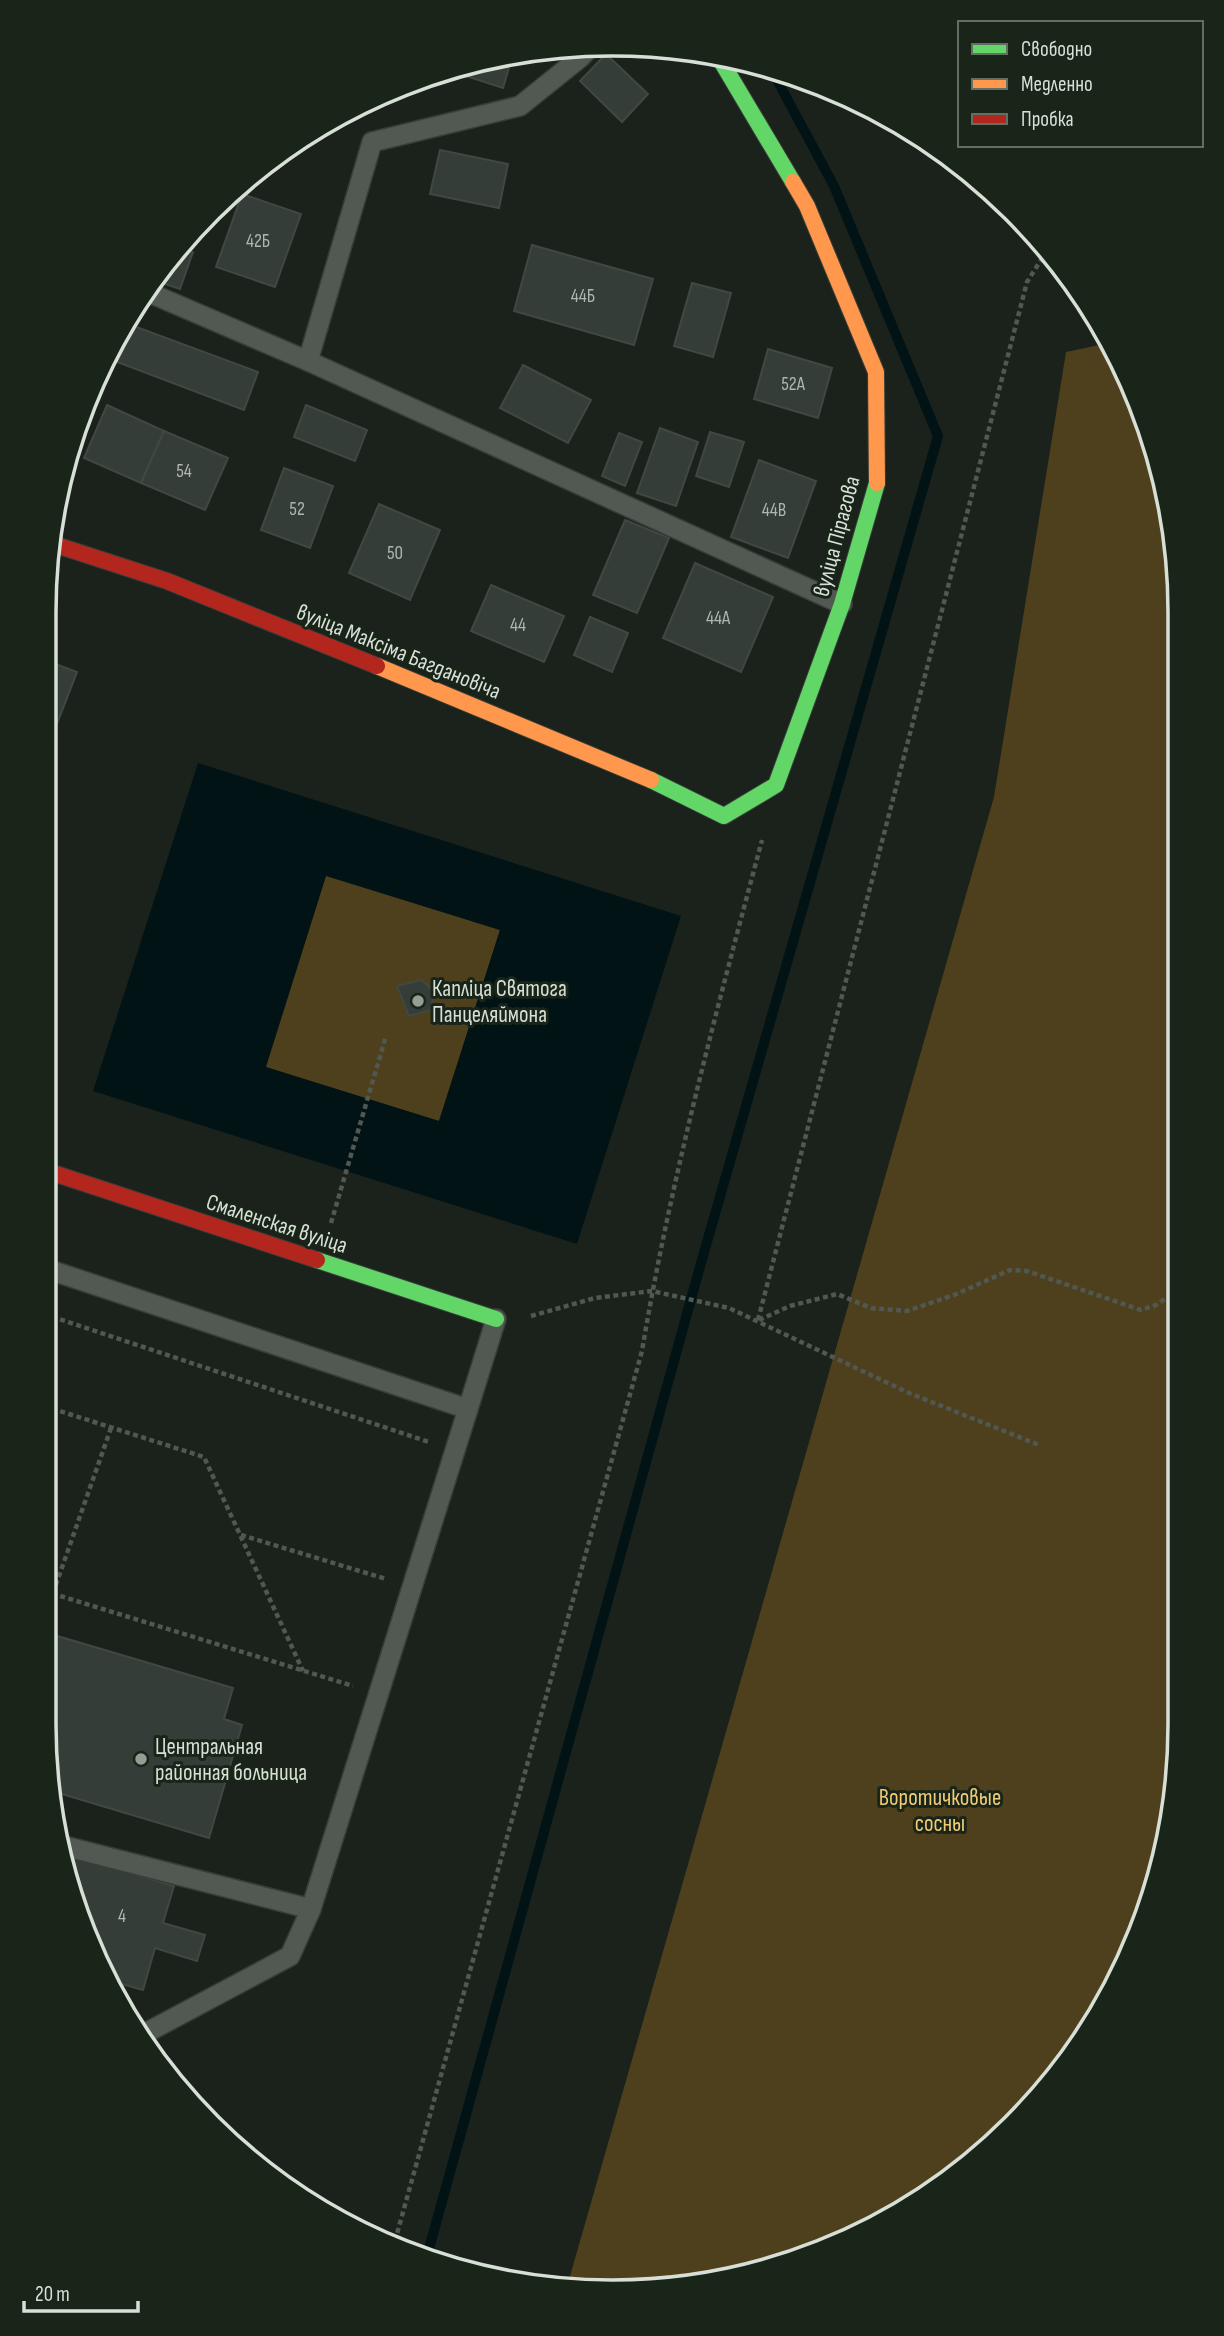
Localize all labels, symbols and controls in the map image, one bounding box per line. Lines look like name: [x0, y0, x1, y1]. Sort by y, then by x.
legend: [958, 21, 1203, 147]
text: Свободно: [1021, 37, 1092, 62]
text: Медленно: [1021, 72, 1093, 97]
text: Пробка: [1021, 107, 1074, 132]
house number: 42Б: [246, 230, 270, 253]
house number: 44Б: [571, 285, 595, 308]
house number: 52А: [781, 373, 806, 396]
house number: 54: [176, 460, 192, 483]
street label: вуліца Пірагова: [807, 473, 866, 600]
house number: 52: [289, 498, 305, 521]
house number: 44В: [762, 499, 786, 522]
house number: 50: [387, 542, 403, 565]
street label: вуліца Максіма Багдановіча: [292, 598, 505, 706]
house number: 44А: [706, 607, 731, 630]
house number: 44: [510, 614, 526, 637]
place label: Капліца Святога Панцеляймона: [432, 975, 567, 1029]
marker: Капліца Святога Панцеляймона: [410, 993, 426, 1009]
street label: Смаленская вуліца: [203, 1188, 351, 1260]
place label: Центральная районная больница: [155, 1733, 307, 1787]
marker: Центральная районная больница: [133, 1751, 149, 1767]
park label: Воротичковые сосны: [879, 1784, 1001, 1838]
house number: 4: [118, 1905, 126, 1928]
scale bar: [24, 2270, 138, 2314]
text: 20 m: [35, 2282, 70, 2307]

